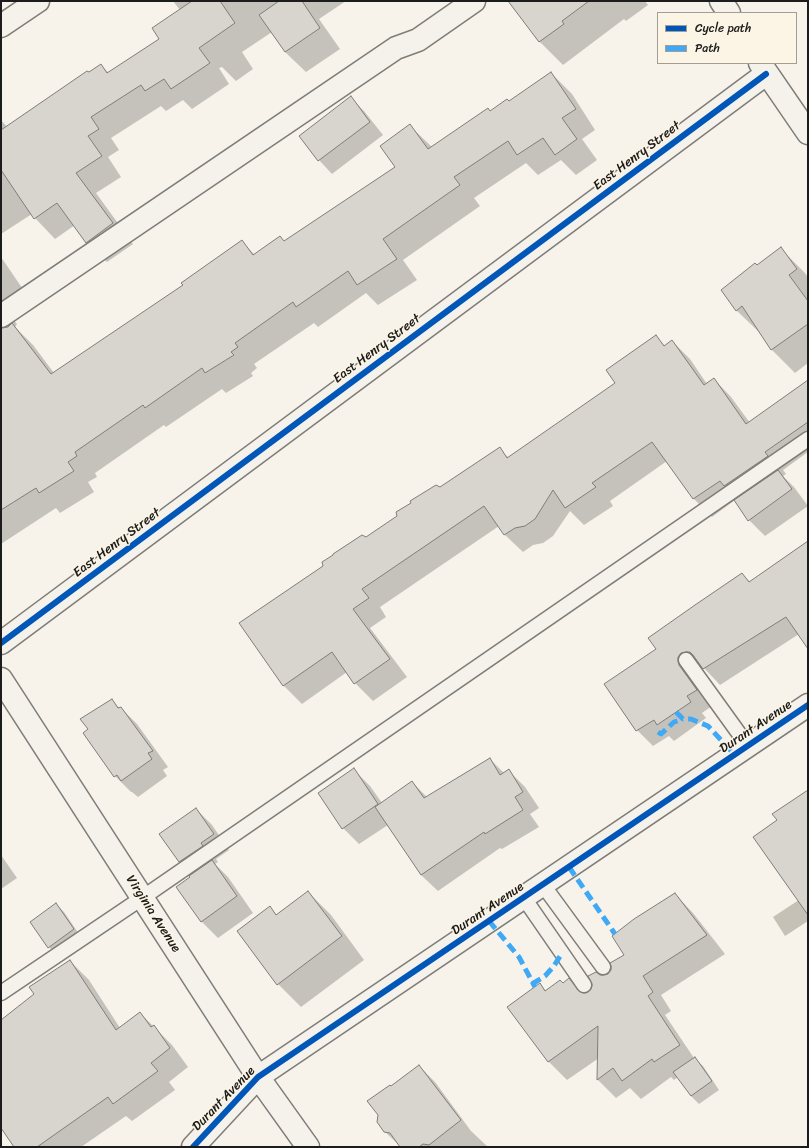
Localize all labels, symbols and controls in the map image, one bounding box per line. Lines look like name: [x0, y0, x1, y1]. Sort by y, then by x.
legend: [657, 12, 797, 64]
text: Cycle path: [695, 17, 751, 39]
text: Path: [695, 37, 720, 59]
street label: East Henry Street: [590, 118, 684, 194]
street label: East Henry Street: [330, 311, 424, 387]
street label: East Henry Street: [70, 505, 164, 581]
street label: Durant Avenue: [717, 697, 795, 757]
street label: Virginia Avenue: [122, 872, 184, 956]
street label: Durant Avenue: [449, 879, 527, 939]
street label: Durant Avenue: [189, 1063, 259, 1135]

